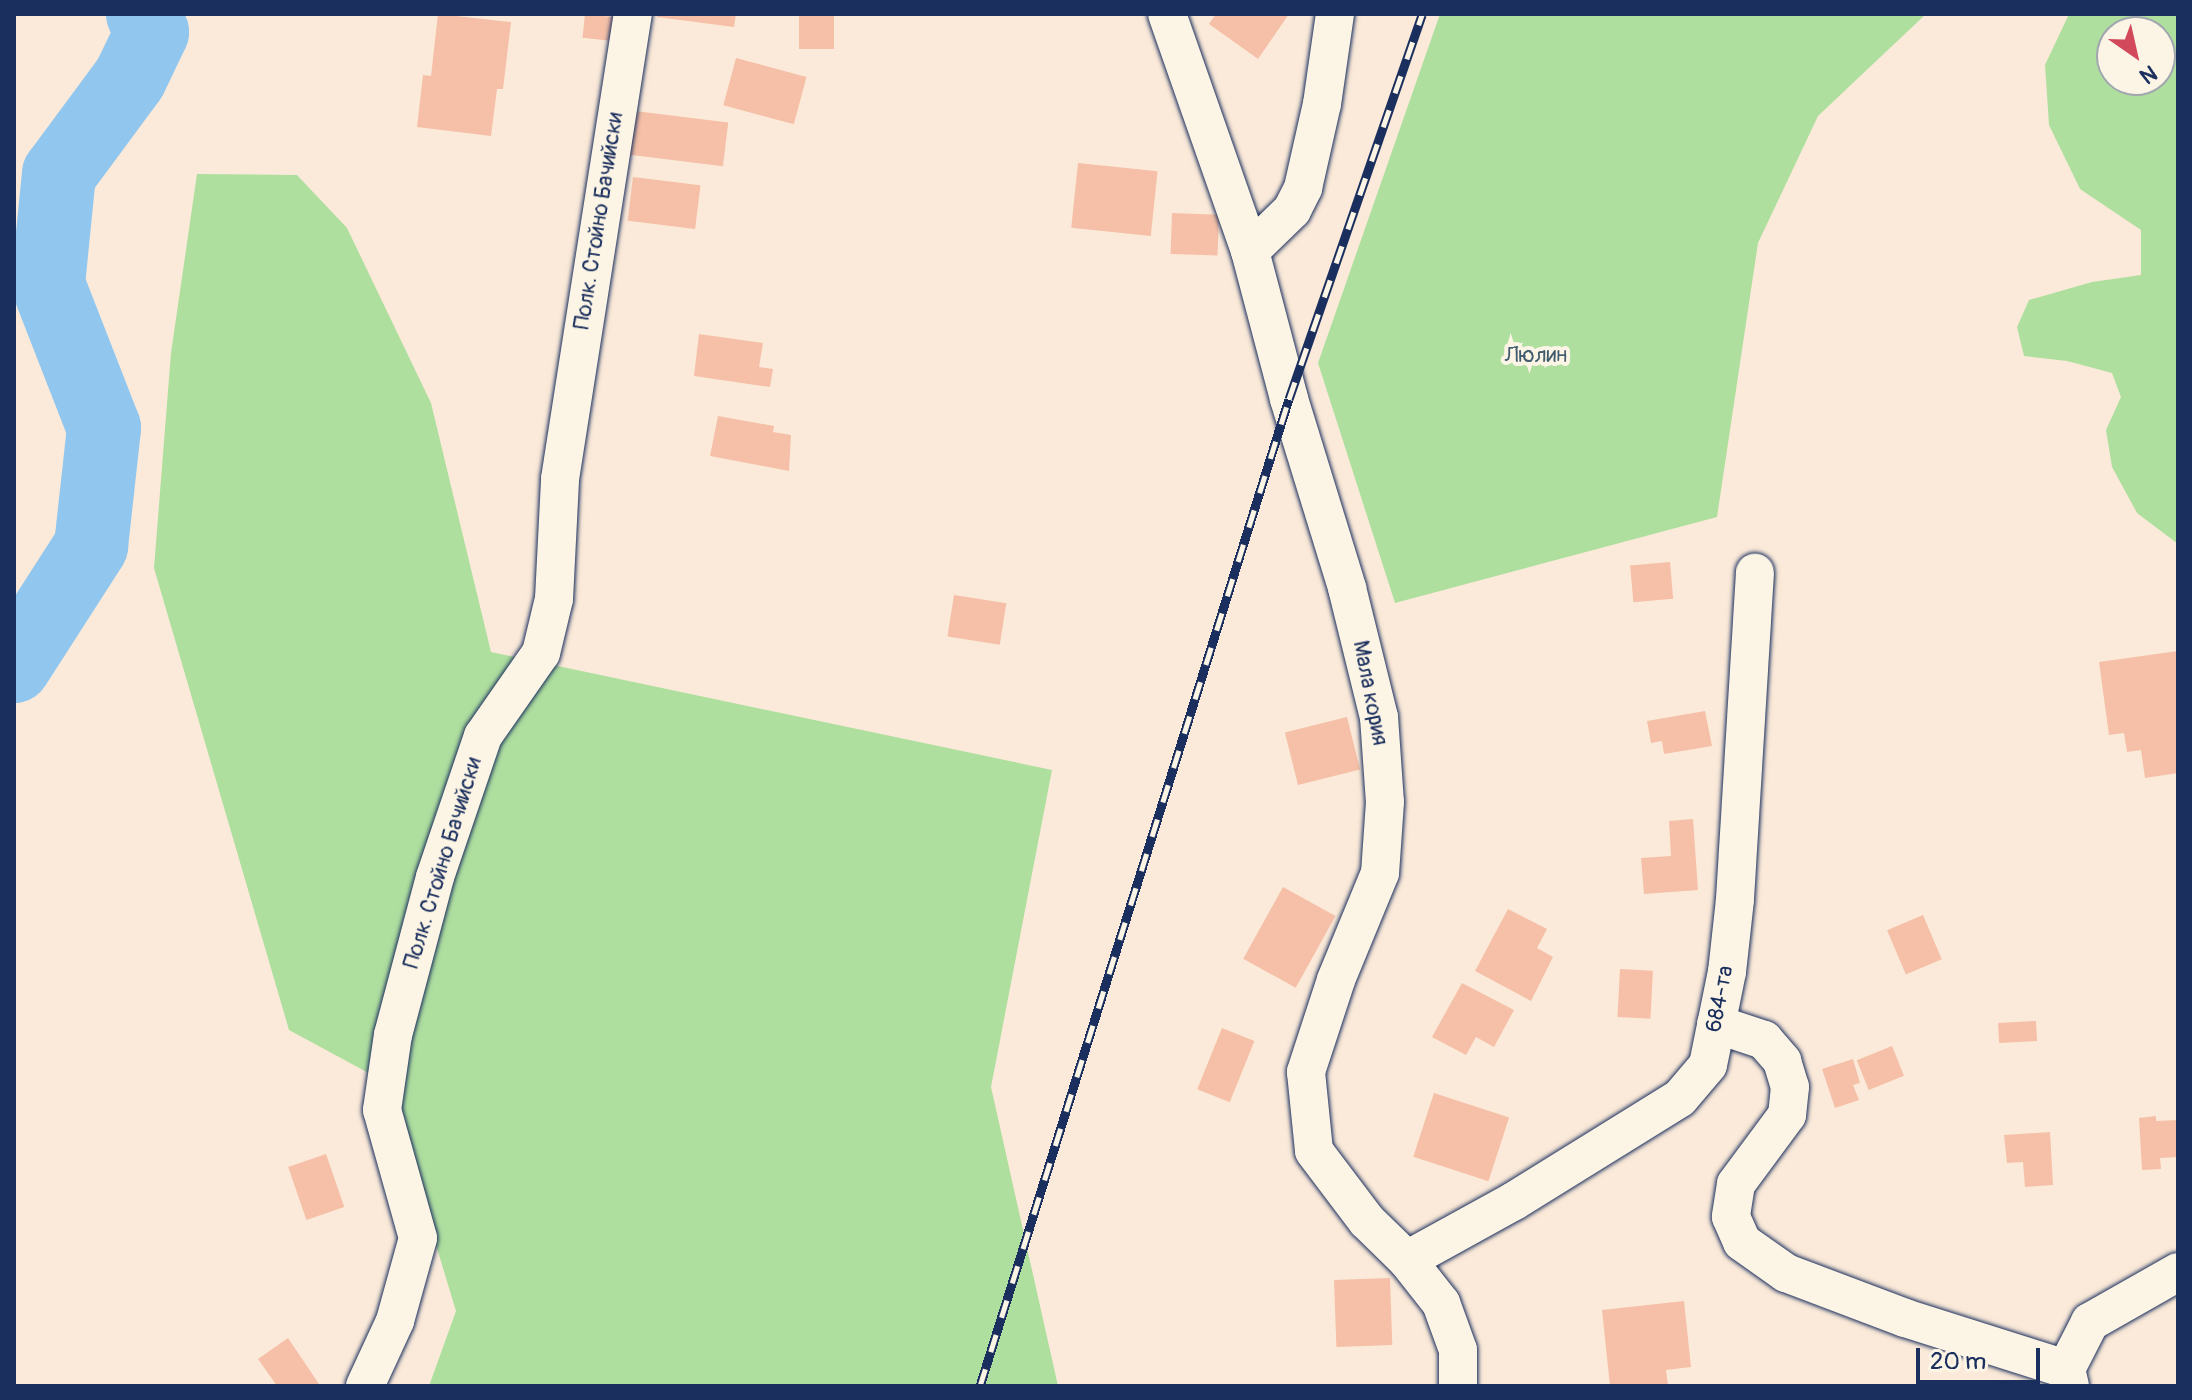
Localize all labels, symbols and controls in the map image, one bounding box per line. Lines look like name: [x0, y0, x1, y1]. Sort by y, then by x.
north arrow: [2096, 16, 2176, 96]
text: N: [2134, 58, 2162, 90]
street label: Полк. Стойно Бачийски: [569, 111, 629, 331]
park label: Люлин: [1505, 343, 1567, 369]
street label: Мала кория: [1347, 638, 1393, 748]
street label: Полк. Стойно Бачийски: [398, 754, 488, 972]
street label: 684-та: [1701, 963, 1739, 1035]
scale bar: [1920, 1332, 2044, 1382]
text: 20 m: [1930, 1347, 1986, 1376]

